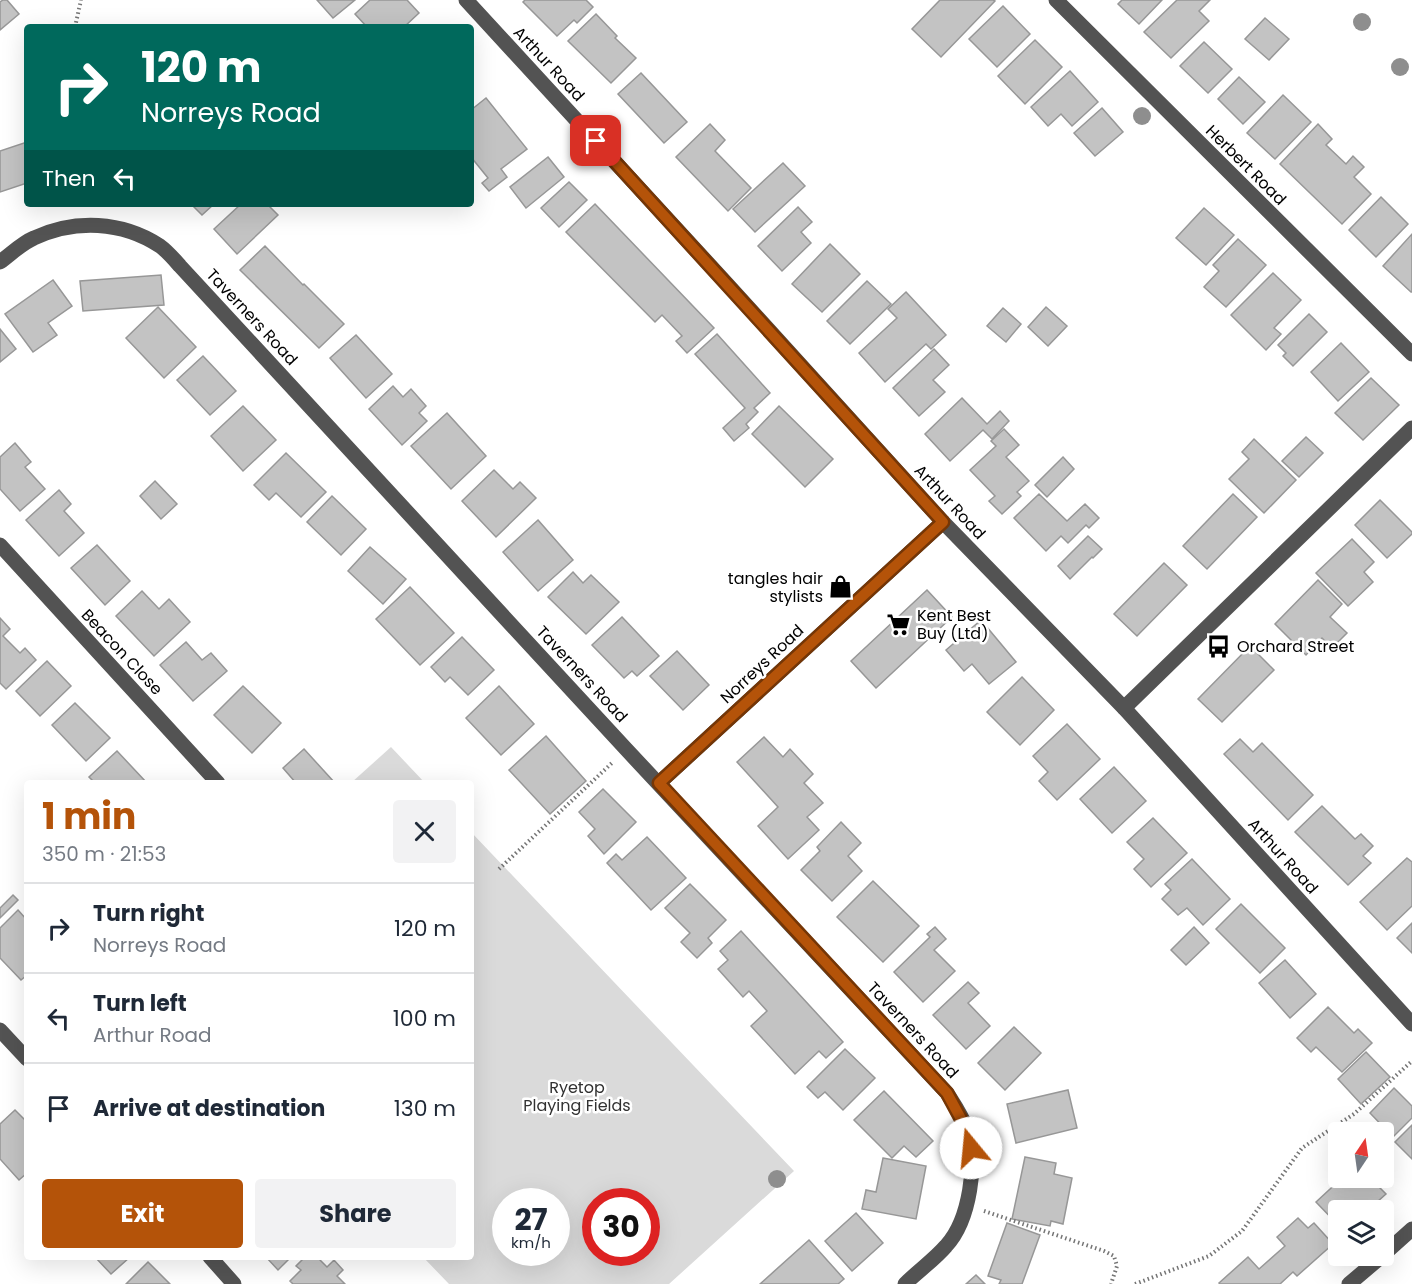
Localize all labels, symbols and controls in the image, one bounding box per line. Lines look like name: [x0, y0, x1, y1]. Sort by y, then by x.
street label: Arthur Road: [508, 21, 590, 107]
text: 120 m: [141, 38, 262, 97]
icon: right: [42, 48, 120, 126]
text: Norreys Road: [141, 94, 321, 131]
pin: [570, 115, 621, 166]
street label: Herbert Road: [1201, 120, 1291, 210]
icon: arrive: [579, 124, 612, 157]
icon: left: [108, 162, 141, 195]
text: Then: [42, 163, 96, 194]
street label: Taverners Road: [201, 264, 303, 370]
street label: Arthur Road: [909, 459, 991, 545]
place label: tangles hair stylists: [728, 567, 823, 608]
shop icon: tangles hair stylists: [828, 574, 854, 600]
street label: Beacon Close: [76, 604, 168, 700]
place label: Kent Best Buy (Ltd): [917, 604, 991, 645]
supermarket icon: Kent Best Buy (Ltd): [886, 611, 912, 637]
street label: Norreys Road: [715, 619, 809, 709]
street label: Taverners Road: [531, 621, 633, 727]
bus stop icon: Orchard Street: [1206, 633, 1232, 659]
place label: Orchard Street: [1237, 635, 1354, 658]
text: 1 min: [42, 791, 136, 842]
button: close: [393, 800, 456, 863]
street label: Arthur Road: [1243, 813, 1323, 899]
text: 350 m · 21:53: [42, 840, 166, 868]
text: Turn right: [93, 898, 204, 929]
icon: right: [42, 912, 75, 945]
text: 120 m: [394, 913, 456, 944]
text: Norreys Road: [93, 931, 226, 959]
street label: Taverners Road: [862, 977, 964, 1083]
text: Turn left: [93, 988, 187, 1019]
icon: left: [42, 1002, 75, 1035]
text: 100 m: [393, 1003, 456, 1034]
text: Arthur Road: [93, 1021, 212, 1049]
park label: Ryetop Playing Fields: [523, 1076, 631, 1117]
icon: arrive: [42, 1092, 75, 1125]
text: Arrive at destination: [93, 1093, 325, 1124]
text: 130 m: [394, 1093, 456, 1124]
position arrow: [939, 1116, 1003, 1180]
north arrow: [1328, 1122, 1394, 1188]
map controls: [1328, 1122, 1394, 1266]
button: Exit: [42, 1179, 243, 1248]
button: Share: [255, 1179, 456, 1248]
speed limit sign: 30: [582, 1188, 660, 1266]
text: 27: [514, 1198, 548, 1241]
button: layers: [1328, 1200, 1394, 1266]
text: km/h: [511, 1232, 551, 1253]

